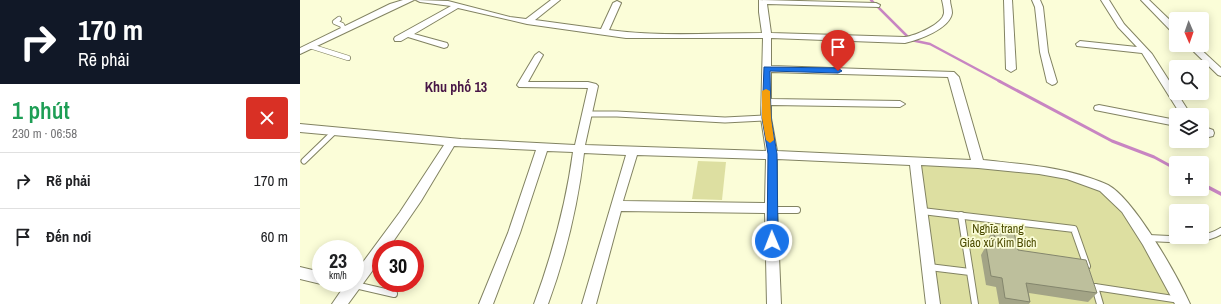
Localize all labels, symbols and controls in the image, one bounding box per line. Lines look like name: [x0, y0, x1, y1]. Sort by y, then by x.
text: 170 m: [78, 11, 143, 49]
north arrow: [1169, 12, 1209, 52]
map controls: [1169, 12, 1209, 244]
icon: right: [12, 16, 64, 68]
pin: [821, 30, 855, 71]
icon: arrive: [827, 36, 849, 58]
text: Rẽ phải: [78, 47, 130, 72]
button: search: [1169, 60, 1209, 100]
district label: Khu phố 13: [425, 78, 487, 96]
text: 1 phút: [12, 94, 70, 126]
button: close: [246, 97, 288, 139]
button: layers: [1169, 108, 1209, 148]
text: 230 m · 06:58: [12, 125, 77, 142]
button: +: [1169, 156, 1209, 196]
icon: right: [12, 170, 34, 192]
text: Rẽ phải: [46, 170, 90, 191]
text: 170 m: [254, 170, 288, 191]
button: −: [1169, 204, 1209, 244]
position arrow: [751, 220, 793, 262]
park label: Nghĩa trang Giáo xứ Kim Bích: [959, 221, 1037, 251]
icon: arrive: [12, 226, 34, 248]
text: Đến nơi: [46, 226, 91, 247]
text: 60 m: [261, 226, 288, 247]
speed limit sign: 30: [372, 240, 424, 292]
text: 23: [329, 247, 347, 274]
text: km/h: [329, 269, 347, 282]

